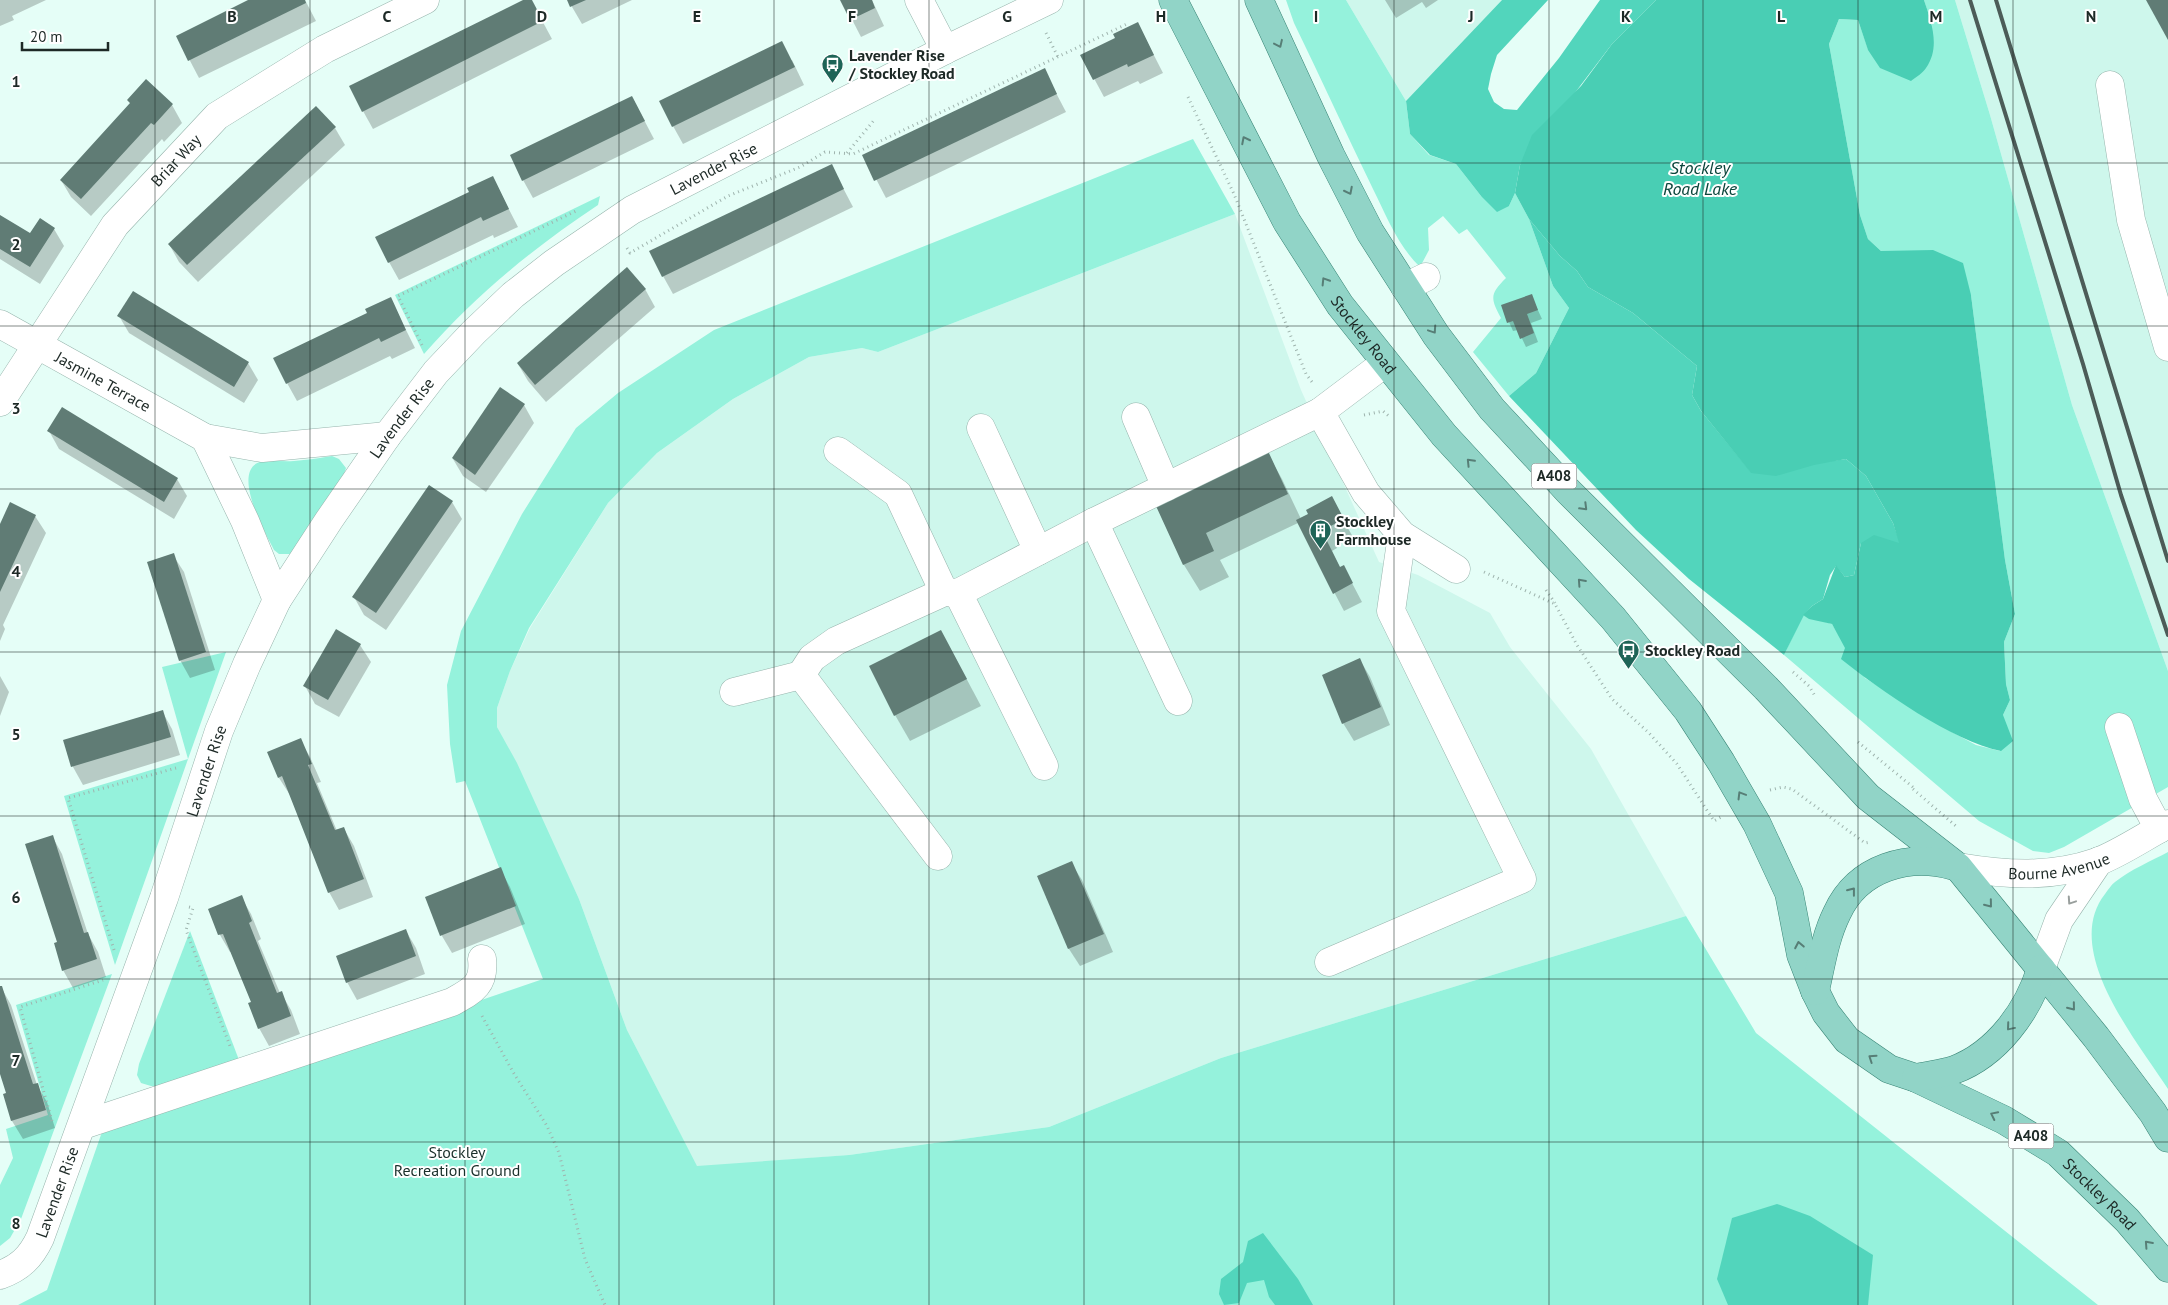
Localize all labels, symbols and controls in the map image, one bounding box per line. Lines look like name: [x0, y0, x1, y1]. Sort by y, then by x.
text: B: [227, 6, 237, 26]
text: C: [383, 6, 392, 26]
text: D: [537, 6, 547, 26]
text: E: [693, 6, 701, 26]
text: F: [848, 6, 856, 26]
text: G: [1002, 6, 1012, 26]
text: H: [1156, 6, 1166, 26]
text: I: [1314, 6, 1318, 26]
text: J: [1467, 6, 1474, 26]
text: K: [1621, 6, 1631, 26]
text: L: [1777, 6, 1786, 26]
text: M: [1930, 6, 1942, 26]
text: N: [2086, 6, 2096, 26]
scale bar: [22, 20, 109, 52]
text: 20 m: [30, 27, 63, 46]
one-way arrow: [1273, 39, 1284, 48]
place label: Lavender Rise / Stockley Road: [848, 45, 955, 83]
bus stop icon: Lavender Rise / Stockley Road: [821, 52, 845, 83]
text: 1: [11, 71, 21, 91]
street label: Briar Way: [146, 129, 205, 190]
one-way arrow: [1241, 136, 1251, 145]
street label: Lavender Rise: [666, 138, 761, 199]
water label: Stockley Road Lake: [1663, 156, 1738, 200]
one-way arrow: [1343, 186, 1353, 195]
text: 2: [11, 234, 21, 254]
one-way arrow: [1321, 278, 1331, 287]
street label: Stockley Road: [1327, 292, 1401, 378]
one-way arrow: [1427, 324, 1436, 334]
street label: Jasmine Terrace: [51, 346, 154, 416]
street label: Lavender Rise: [365, 373, 438, 462]
text: 3: [11, 398, 21, 418]
one-way arrow: [1467, 459, 1476, 468]
road number: A408: [1532, 464, 1576, 488]
one-way arrow: [1578, 501, 1587, 510]
place label: Stockley Farmhouse: [1336, 511, 1411, 549]
building icon: Stockley Farmhouse: [1308, 518, 1332, 549]
text: 4: [11, 561, 21, 581]
one-way arrow: [1577, 578, 1586, 587]
bus stop icon: Stockley Road: [1617, 638, 1641, 669]
place label: Stockley Road: [1645, 640, 1740, 660]
street label: Lavender Rise: [181, 722, 231, 819]
text: 5: [11, 724, 21, 744]
one-way arrow: [1737, 791, 1747, 800]
street label: Bourne Avenue: [2008, 848, 2113, 884]
text: 6: [11, 887, 21, 907]
one-way arrow: [1846, 888, 1855, 897]
one-way arrow: [2068, 895, 2077, 905]
one-way arrow: [1983, 899, 1992, 908]
one-way arrow: [1794, 941, 1805, 949]
one-way arrow: [2066, 1001, 2075, 1010]
one-way arrow: [2007, 1021, 2016, 1030]
text: 7: [11, 1050, 21, 1070]
one-way arrow: [1868, 1055, 1877, 1065]
one-way arrow: [1990, 1112, 1999, 1122]
road number: A408: [2008, 1124, 2054, 1148]
park label: Stockley Recreation Ground: [394, 1142, 520, 1180]
street label: Lavender Rise: [31, 1144, 83, 1240]
street label: Stockley Road: [2059, 1154, 2141, 1234]
text: 8: [11, 1213, 21, 1233]
one-way arrow: [2145, 1240, 2154, 1249]

